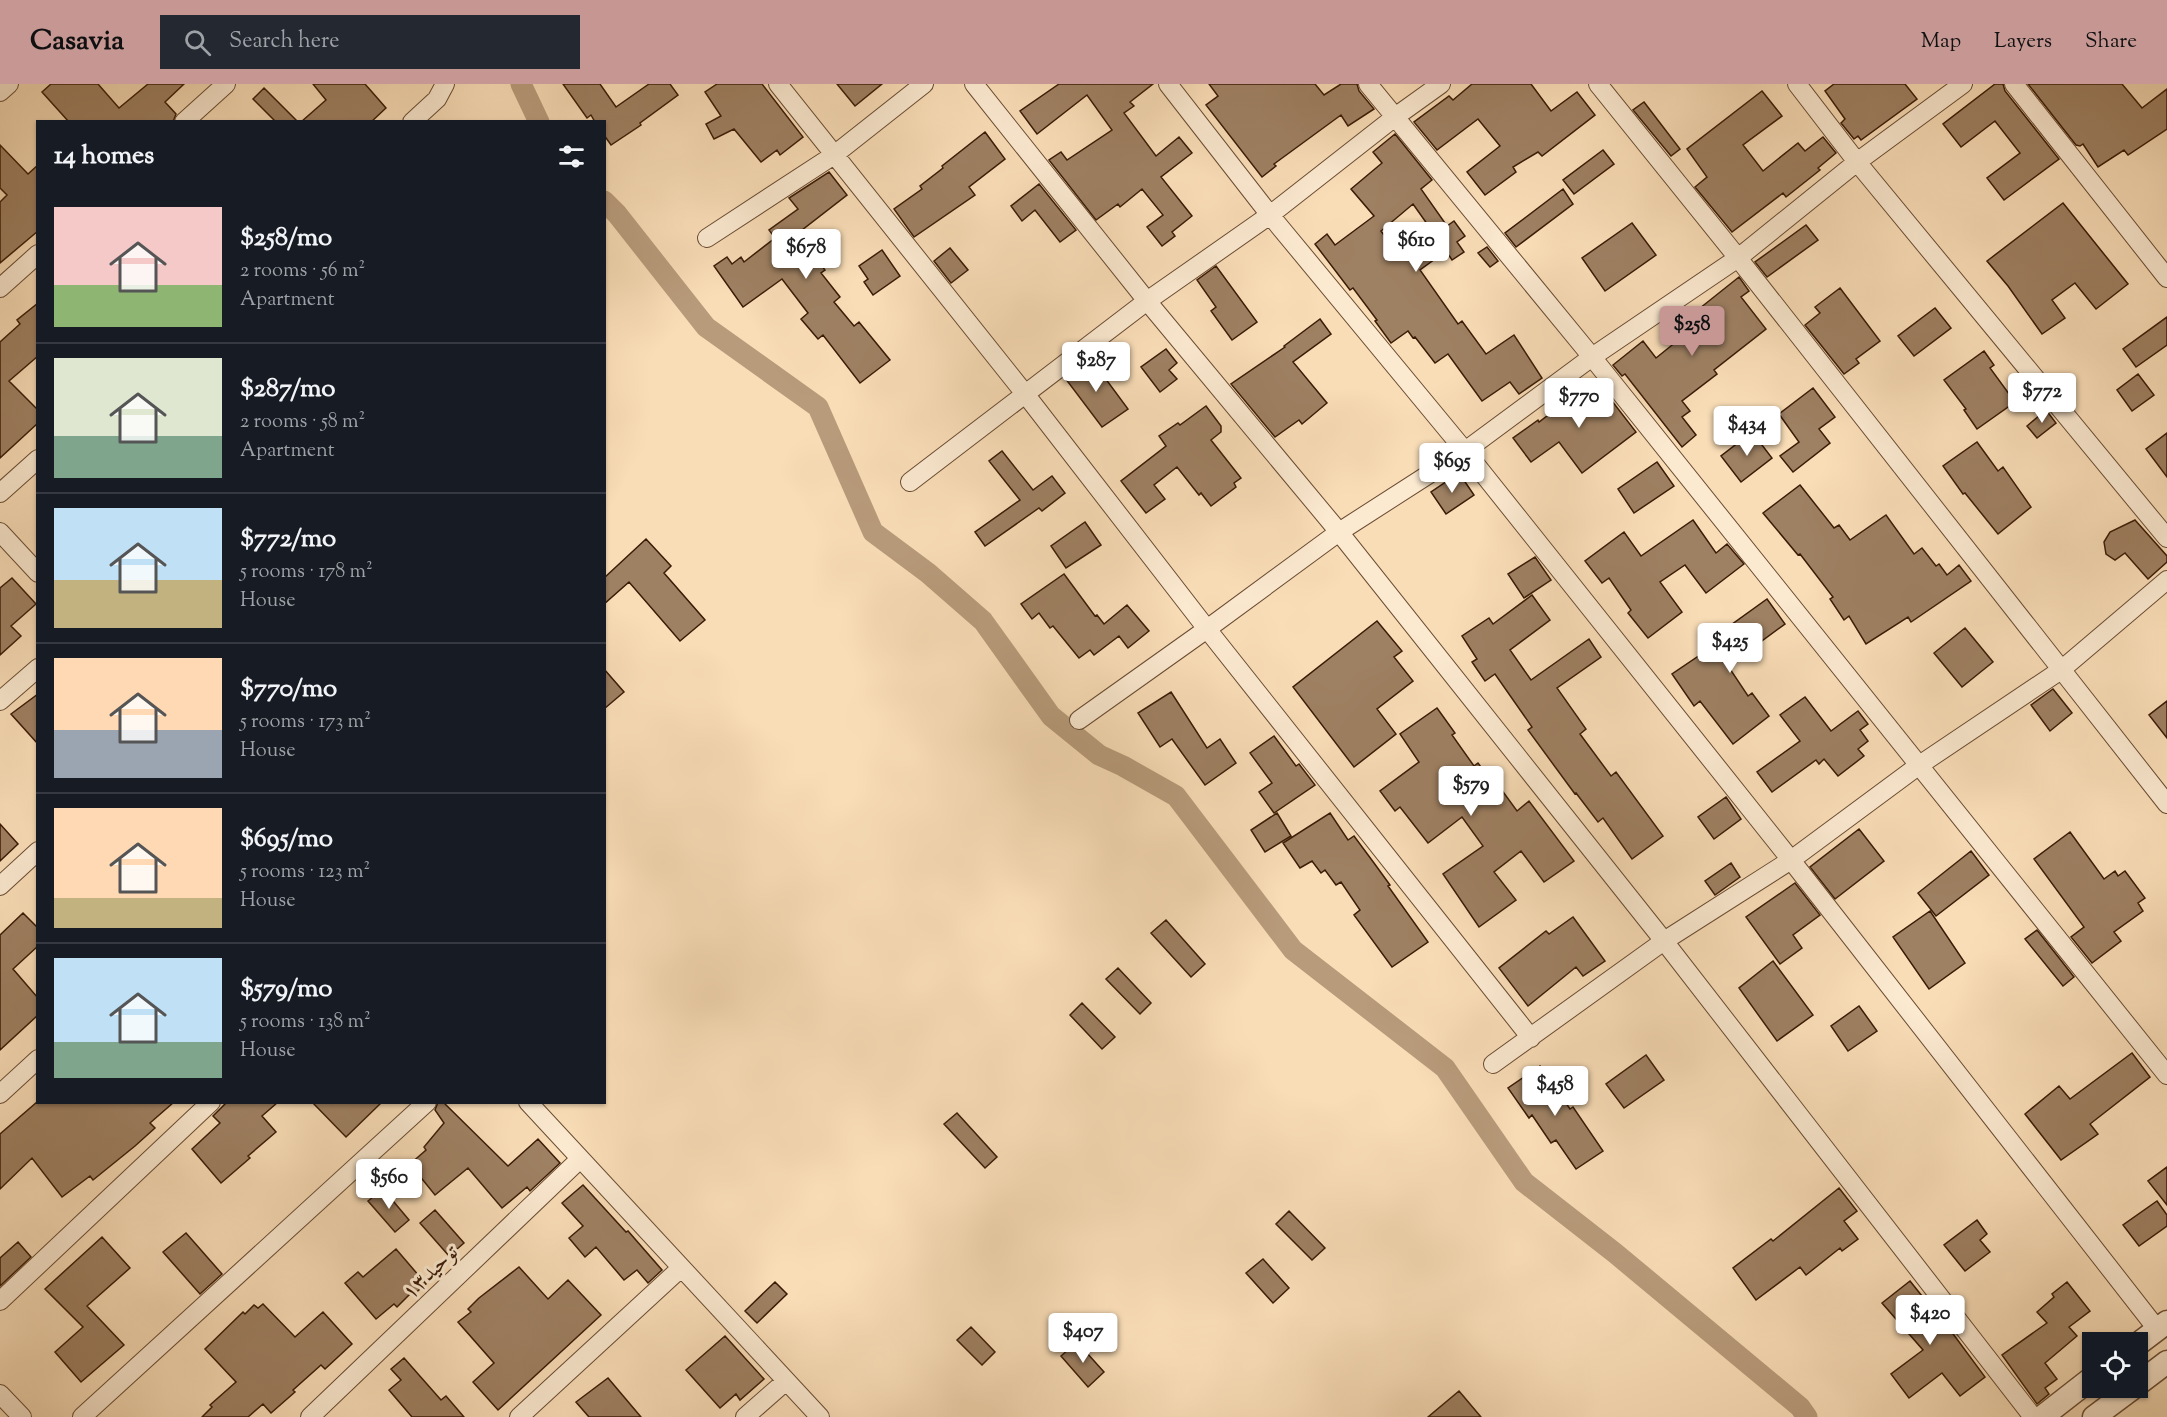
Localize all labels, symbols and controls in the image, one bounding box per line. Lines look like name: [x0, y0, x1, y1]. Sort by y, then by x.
search box: [160, 15, 580, 69]
text: Casavia: [30, 22, 124, 62]
icon: search: [181, 26, 214, 59]
text: Search here: [229, 26, 339, 58]
text: Map: [1921, 27, 1961, 57]
text: Layers: [1994, 27, 2052, 57]
text: Share: [2085, 27, 2137, 57]
text: 14 homes: [54, 138, 154, 175]
icon: filters: [555, 140, 588, 173]
text: $258/mo: [240, 220, 332, 257]
pin: $610: [1380, 222, 1452, 273]
text: $610: [1397, 227, 1435, 256]
pin: $678: [770, 229, 842, 280]
icon: home: [102, 231, 174, 303]
text: $678: [786, 234, 826, 263]
text: 2 rooms · 56 m²: [240, 257, 365, 286]
text: Apartment: [240, 286, 335, 315]
pin: $258: [1656, 306, 1728, 357]
text: $258: [1674, 311, 1710, 340]
pin: $287: [1060, 342, 1132, 393]
text: $287: [1076, 347, 1116, 376]
text: $287/mo: [240, 371, 336, 408]
pin: $772: [2006, 373, 2078, 424]
pin: $770: [1543, 378, 1615, 429]
text: $772: [2022, 378, 2062, 407]
icon: home: [102, 382, 174, 454]
text: $770: [1559, 383, 1599, 412]
pin: $434: [1711, 406, 1783, 457]
text: 2 rooms · 58 m²: [240, 408, 365, 437]
text: $434: [1728, 411, 1766, 440]
text: Apartment: [240, 437, 335, 466]
pin: $695: [1416, 443, 1488, 494]
text: $695: [1433, 448, 1471, 477]
text: $772/mo: [240, 521, 336, 558]
icon: home: [102, 532, 174, 604]
text: 5 rooms · 178 m²: [240, 558, 373, 587]
text: House: [240, 587, 295, 616]
pin: $425: [1694, 623, 1766, 674]
text: $425: [1712, 628, 1748, 657]
text: $770/mo: [240, 671, 337, 708]
icon: home: [102, 682, 174, 754]
text: 5 rooms · 173 m²: [240, 708, 371, 737]
text: House: [240, 737, 295, 766]
pin: $579: [1435, 766, 1507, 817]
text: $579: [1453, 771, 1489, 800]
text: $695/mo: [240, 821, 333, 858]
icon: home: [102, 832, 174, 904]
text: 5 rooms · 123 m²: [240, 858, 370, 887]
text: House: [240, 887, 295, 916]
text: $579/mo: [240, 971, 332, 1008]
icon: home: [102, 982, 174, 1054]
text: 5 rooms · 138 m²: [240, 1008, 371, 1037]
text: House: [240, 1037, 295, 1066]
pin: $458: [1519, 1066, 1591, 1117]
text: $458: [1536, 1071, 1574, 1100]
pin: $560: [353, 1159, 425, 1210]
text: $560: [370, 1164, 408, 1193]
street label: توحید۱۳: [396, 1238, 467, 1308]
pin: $420: [1894, 1295, 1966, 1346]
text: $420: [1910, 1300, 1950, 1329]
pin: $407: [1047, 1313, 1119, 1364]
text: $407: [1062, 1318, 1104, 1347]
map controls: [2082, 1332, 2148, 1398]
button: locate: [2082, 1332, 2148, 1398]

